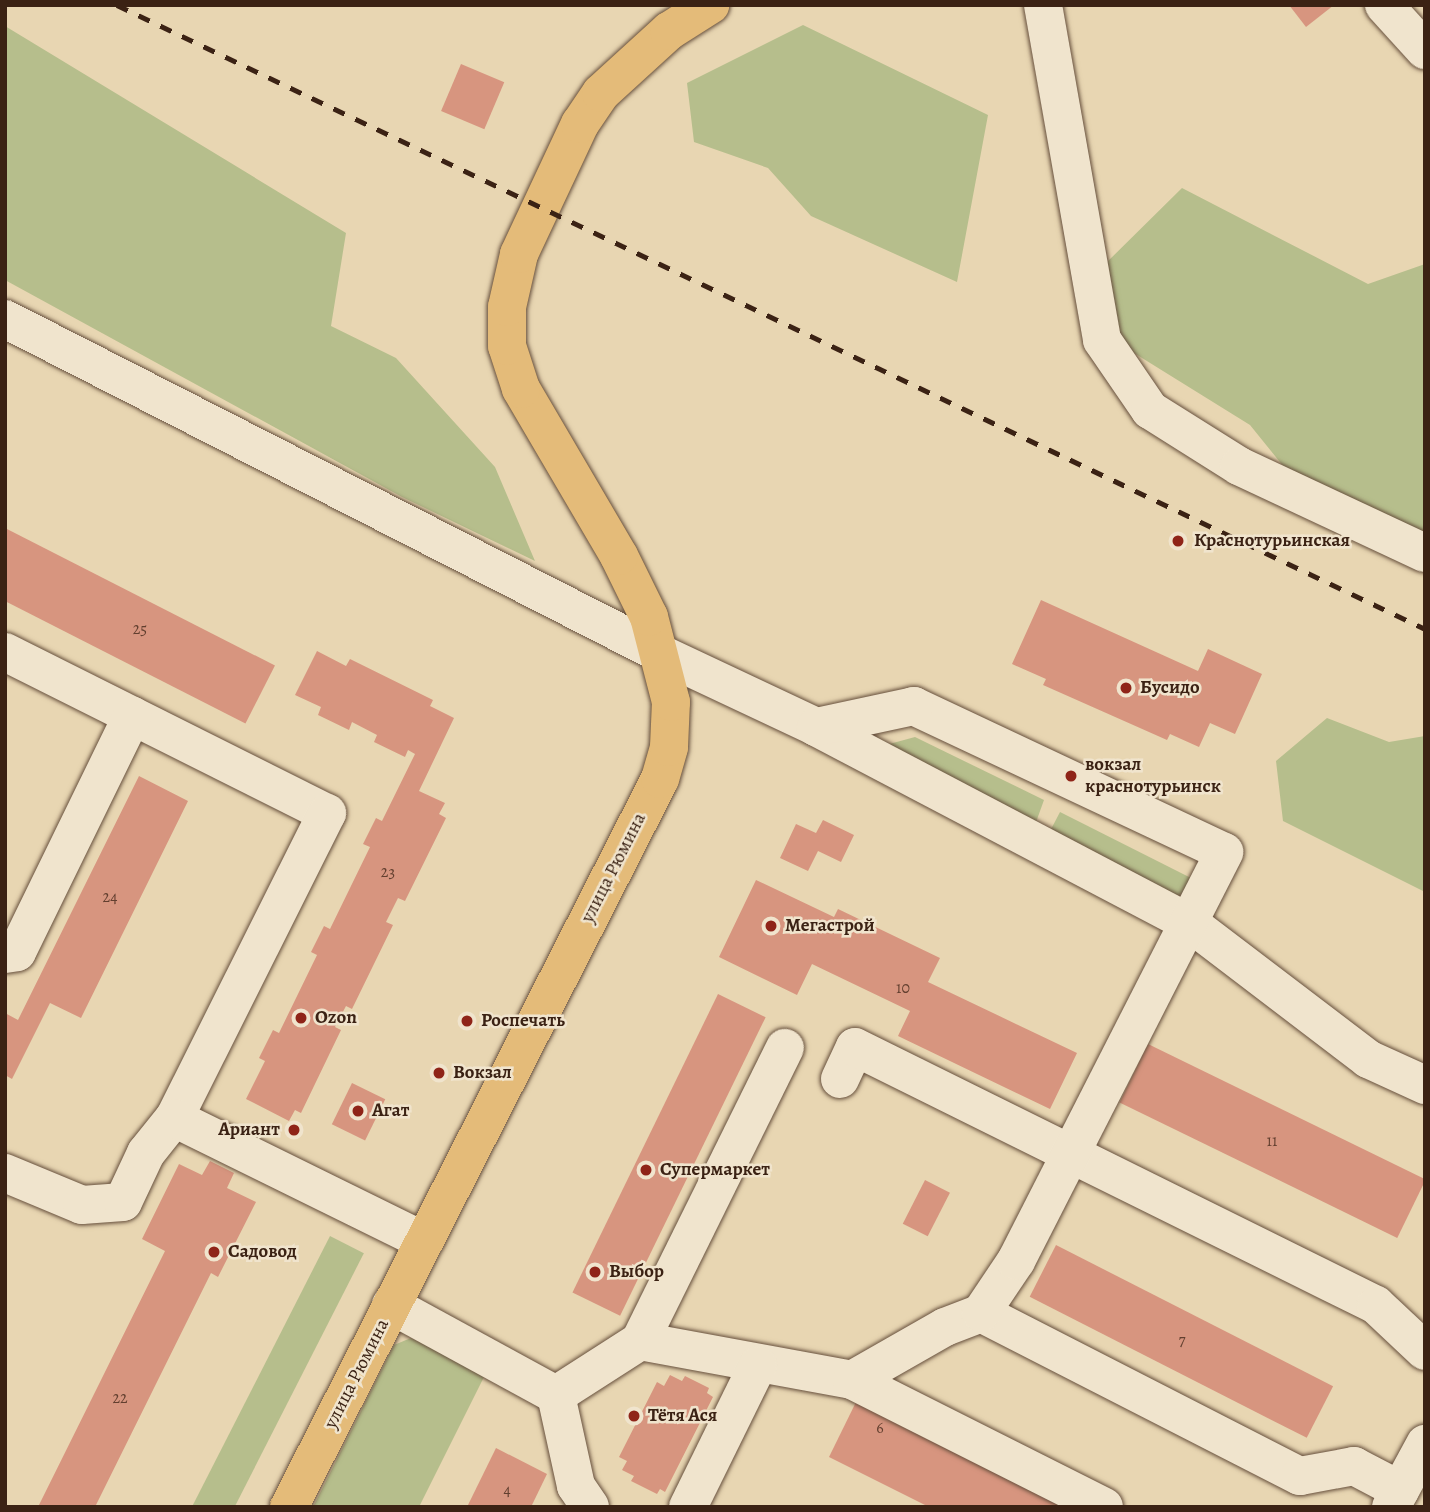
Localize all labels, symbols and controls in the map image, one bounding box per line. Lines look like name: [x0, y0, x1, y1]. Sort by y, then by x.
place label: Краснотурьинская: [1194, 530, 1350, 552]
marker: Краснотурьинская: [1168, 531, 1188, 551]
house number: 25: [133, 619, 147, 639]
place label: Бусидо: [1140, 677, 1200, 699]
marker: Бусидо: [1118, 680, 1134, 696]
place label: вокзал краснотурьинск: [1085, 754, 1221, 798]
marker: вокзал краснотурьинск: [1063, 768, 1079, 784]
street label: улица Рюмина: [577, 809, 651, 927]
house number: 23: [381, 862, 395, 882]
house number: 24: [103, 887, 117, 907]
place label: Мегастрой: [785, 915, 875, 937]
marker: Мегастрой: [763, 918, 779, 934]
house number: 10: [896, 978, 910, 998]
place label: Ozon: [315, 1007, 357, 1029]
marker: Ozon: [293, 1010, 309, 1026]
place label: Роспечать: [481, 1010, 565, 1032]
marker: Роспечать: [459, 1013, 475, 1029]
place label: Вокзал: [453, 1062, 512, 1084]
marker: Вокзал: [431, 1065, 447, 1081]
place label: Агат: [372, 1100, 409, 1122]
marker: Агат: [350, 1103, 366, 1119]
place label: Ариант: [218, 1119, 280, 1141]
marker: Ариант: [286, 1122, 302, 1138]
house number: 11: [1267, 1131, 1277, 1151]
place label: Супермаркет: [660, 1159, 770, 1181]
marker: Супермаркет: [638, 1162, 654, 1178]
place label: Садовод: [228, 1241, 297, 1263]
marker: Садовод: [206, 1244, 222, 1260]
place label: Выбор: [609, 1261, 664, 1283]
marker: Выбор: [587, 1264, 603, 1280]
street label: улица Рюмина: [320, 1315, 394, 1433]
house number: 7: [1179, 1330, 1185, 1350]
house number: 22: [112, 1388, 128, 1408]
place label: Тётя Ася: [648, 1405, 717, 1427]
marker: Тётя Ася: [626, 1408, 642, 1424]
house number: 6: [876, 1418, 884, 1438]
house number: 4: [503, 1480, 511, 1500]

